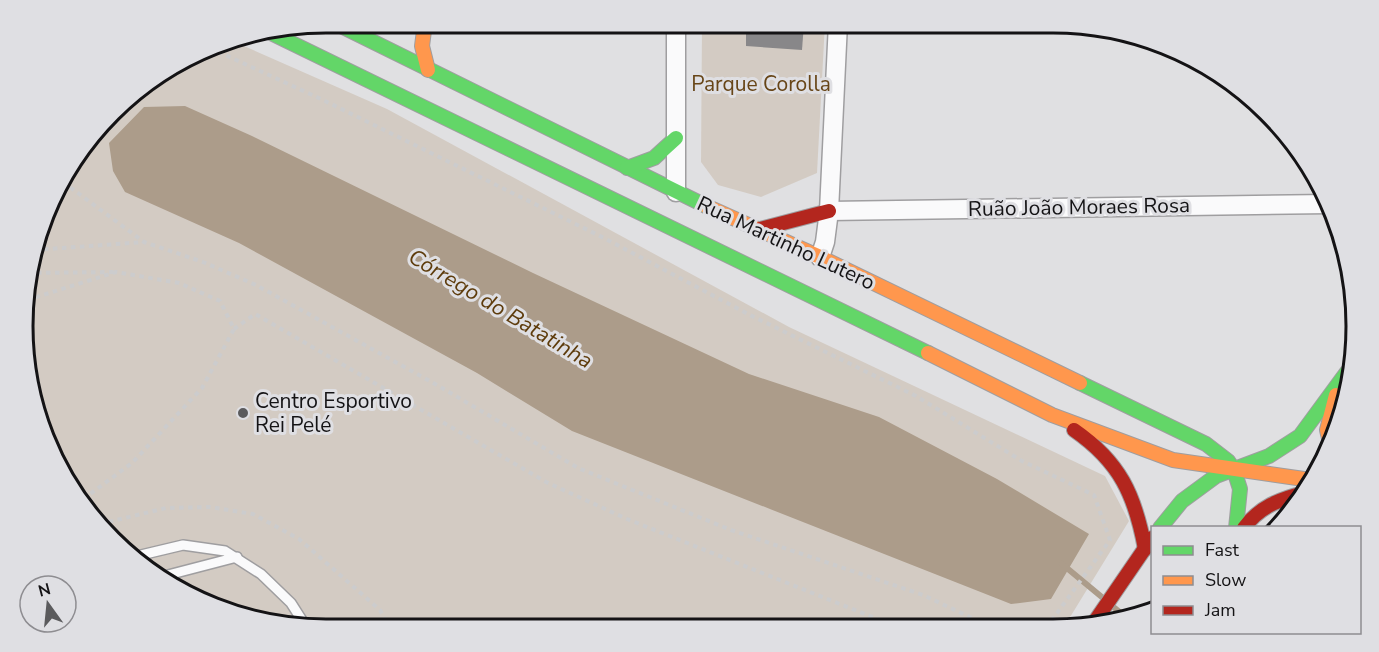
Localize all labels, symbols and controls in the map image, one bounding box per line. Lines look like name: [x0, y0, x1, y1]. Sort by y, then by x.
park label: Parque Corolla: [691, 70, 831, 98]
street label: Rua Martinho Lutero: [693, 190, 879, 296]
street label: Ruão João Moraes Rosa: [968, 191, 1190, 223]
water label: Córrego do Batatinha: [403, 242, 598, 376]
place label: Centro Esportivo Rei Pelé: [255, 387, 412, 439]
marker: Centro Esportivo Rei Pelé: [236, 406, 250, 420]
legend: [1151, 526, 1361, 634]
text: Fast: [1205, 538, 1240, 562]
text: Slow: [1205, 568, 1246, 592]
north arrow: [18, 574, 78, 634]
text: N: [36, 578, 53, 603]
text: Jam: [1204, 598, 1236, 622]

